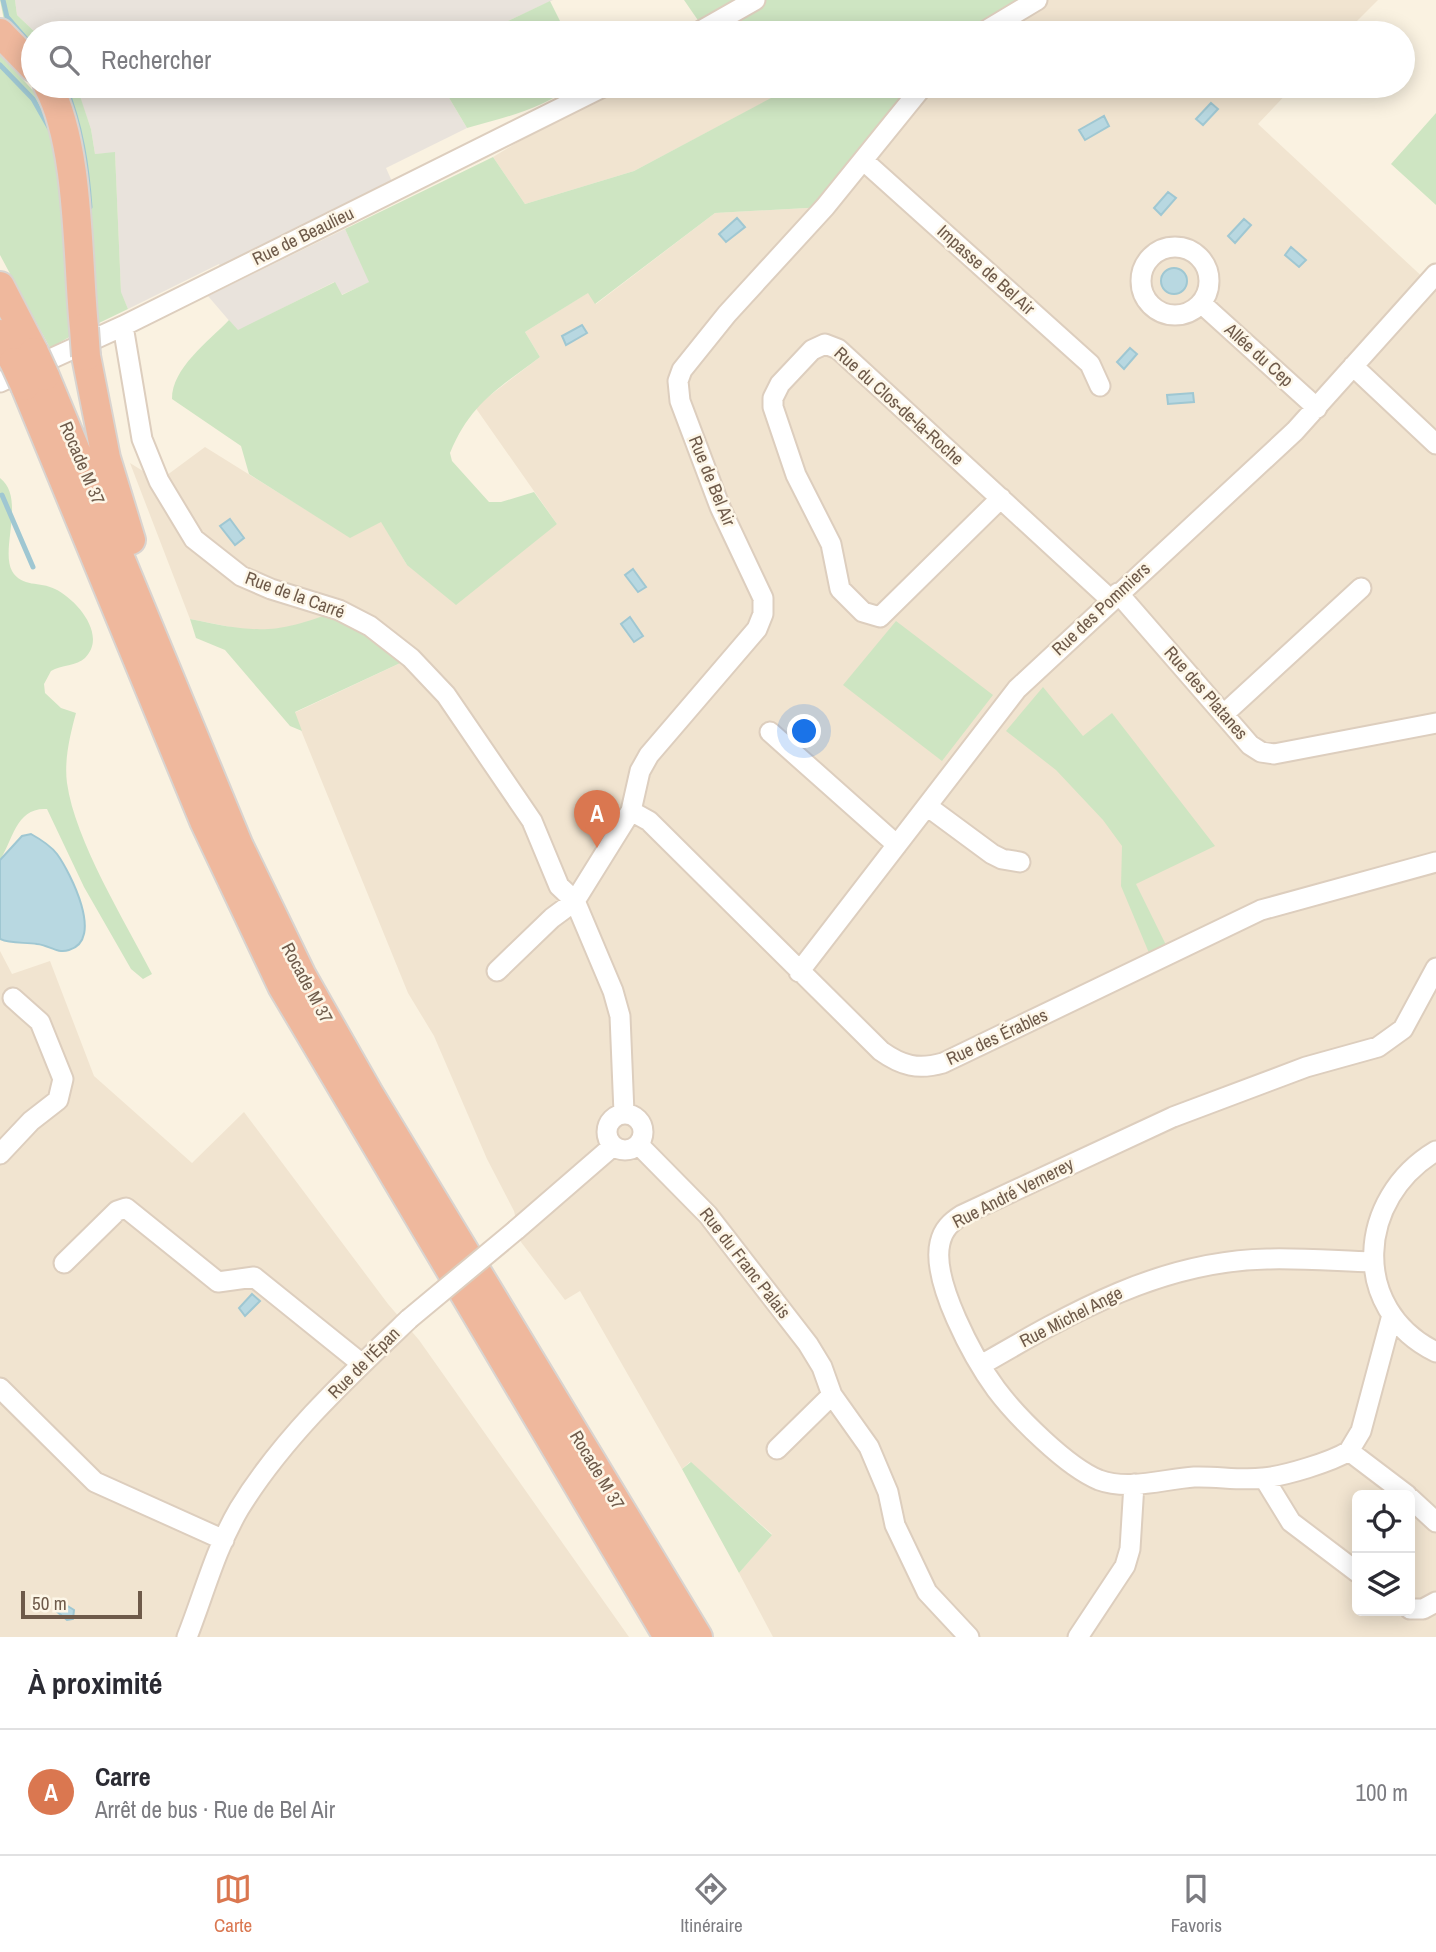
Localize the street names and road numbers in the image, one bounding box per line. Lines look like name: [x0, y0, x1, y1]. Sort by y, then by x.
street label: Rue de Beaulieu: [248, 200, 358, 271]
street label: Impasse de Bel Air: [932, 219, 1041, 320]
street label: Allée du Cep: [1219, 316, 1299, 392]
street label: Rue du Clos-de-la-Roche: [829, 341, 970, 471]
street label: Rocade M 37: [54, 418, 111, 508]
street label: Rue de Bel Air: [683, 432, 742, 530]
street label: Rue des Pommiers: [1046, 556, 1155, 661]
street label: Rue de la Carré: [242, 565, 348, 624]
street label: Rue des Platanes: [1159, 641, 1254, 745]
street label: Rocade M 37: [276, 938, 339, 1027]
street label: Rue des Érables: [942, 1002, 1052, 1071]
street label: Rue André Vernerey: [948, 1151, 1078, 1234]
street label: Rue du Franc Palais: [694, 1202, 797, 1323]
street label: Rue Michel Ange: [1015, 1280, 1127, 1353]
street label: Rue de l'Épan: [322, 1321, 405, 1404]
street label: Rocade M 37: [564, 1426, 631, 1514]

